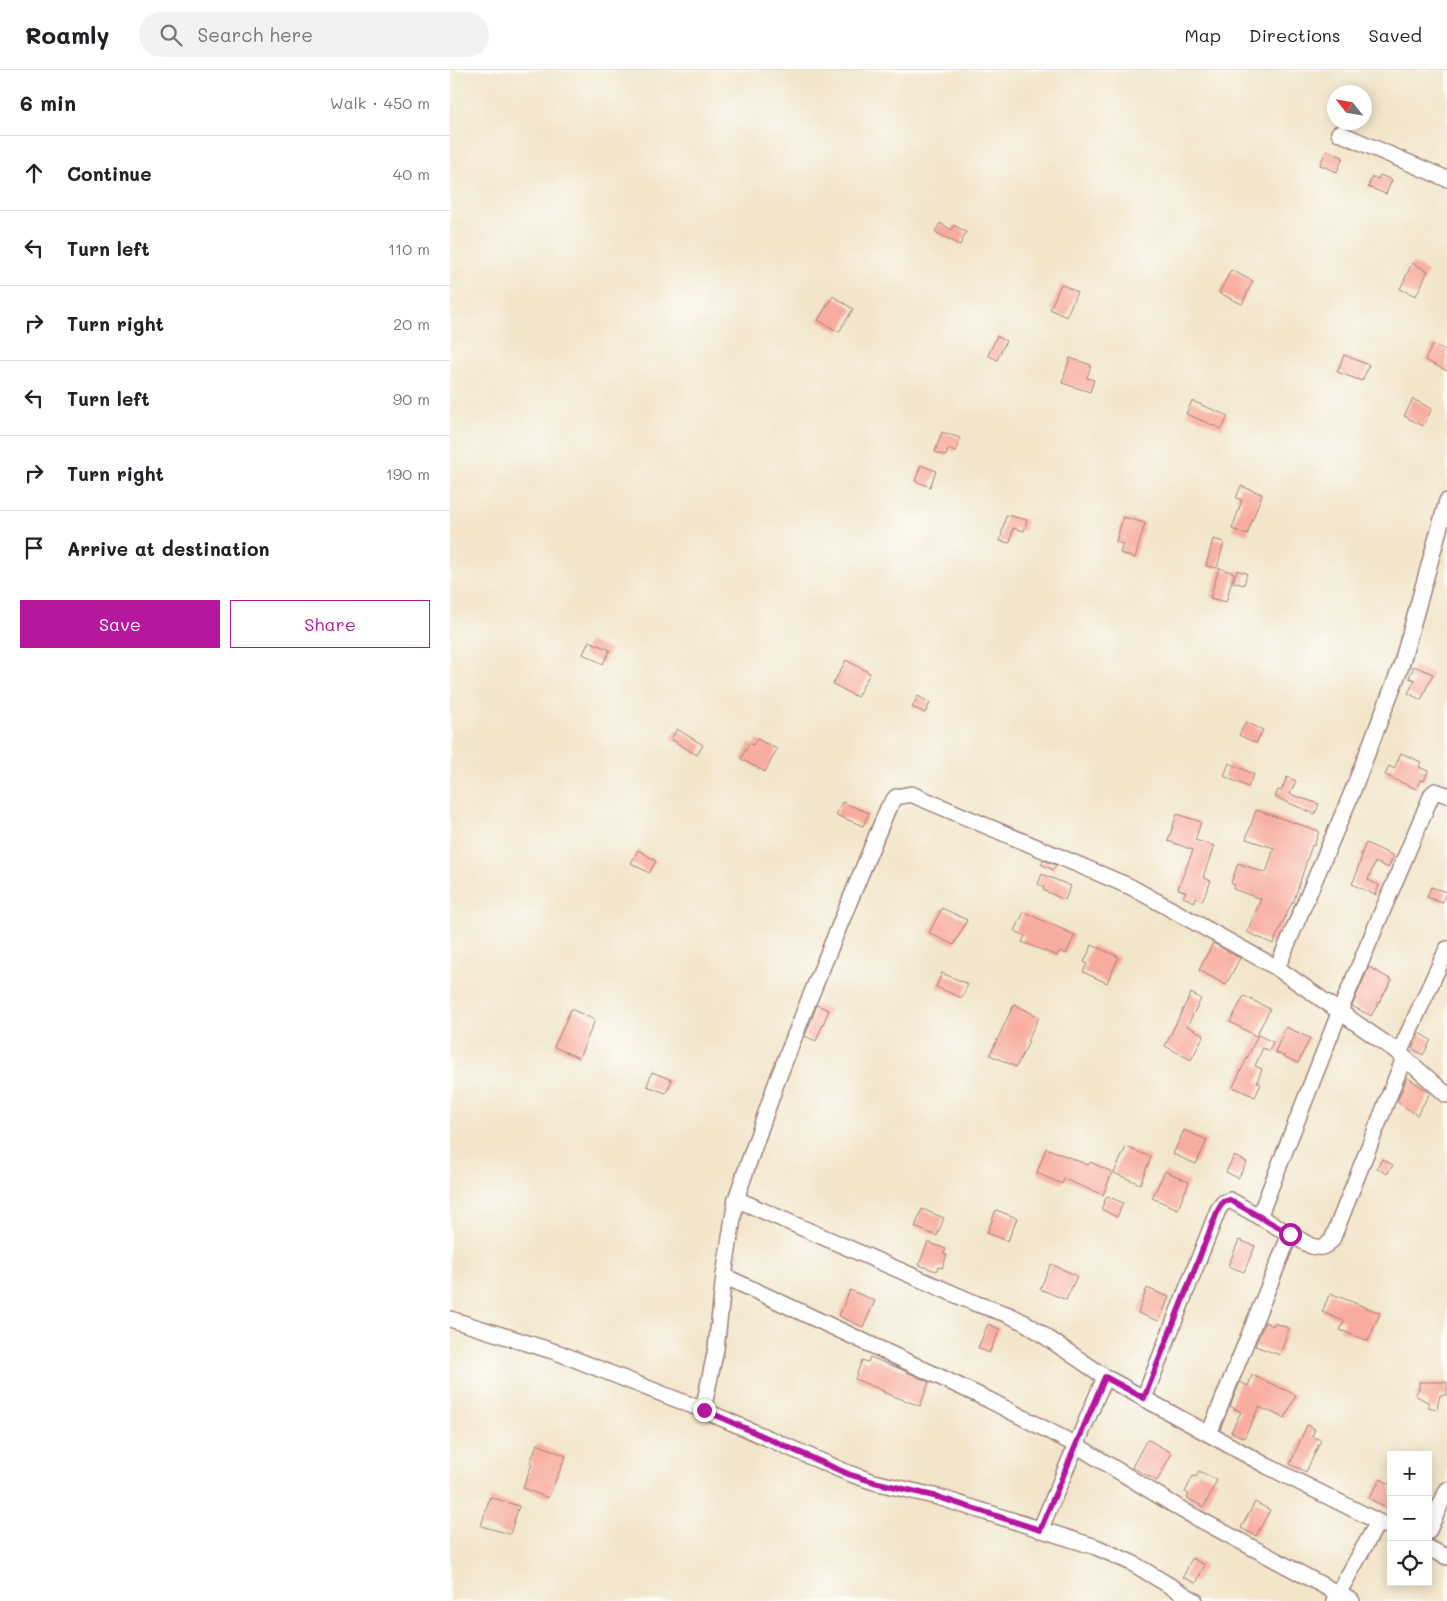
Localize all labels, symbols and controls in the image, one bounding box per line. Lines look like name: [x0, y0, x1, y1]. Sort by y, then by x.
search box: [139, 12, 489, 57]
text: Roamly: [25, 19, 109, 50]
icon: search: [157, 21, 185, 49]
text: Search here: [197, 22, 313, 47]
text: Map: [1184, 23, 1221, 47]
text: Directions: [1249, 23, 1341, 47]
text: Saved: [1369, 23, 1422, 47]
north arrow: [1327, 85, 1372, 130]
text: 6 min: [20, 89, 76, 116]
text: Walk · 450 m: [330, 92, 430, 113]
icon: ahead: [20, 159, 48, 187]
text: Continue: [67, 161, 152, 186]
text: 40 m: [393, 163, 430, 184]
icon: left: [20, 234, 48, 262]
text: Turn left: [67, 236, 150, 261]
text: 110 m: [388, 238, 430, 259]
icon: right: [20, 309, 48, 337]
text: Turn right: [67, 311, 164, 336]
text: 20 m: [393, 313, 430, 334]
icon: left: [20, 384, 48, 412]
text: Turn left: [67, 386, 150, 411]
text: 90 m: [393, 388, 430, 409]
icon: right: [20, 459, 48, 487]
text: Turn right: [67, 461, 164, 486]
text: 190 m: [386, 463, 430, 484]
icon: arrive: [20, 534, 48, 562]
text: Arrive at destination: [67, 536, 270, 561]
button: Save: [20, 600, 220, 648]
button: Share: [230, 600, 430, 648]
route start: [1279, 1223, 1302, 1246]
route end: [693, 1399, 716, 1422]
map controls: [1387, 1451, 1432, 1586]
button: +: [1387, 1451, 1432, 1496]
button: −: [1387, 1496, 1432, 1541]
button: locate: [1387, 1541, 1432, 1586]

